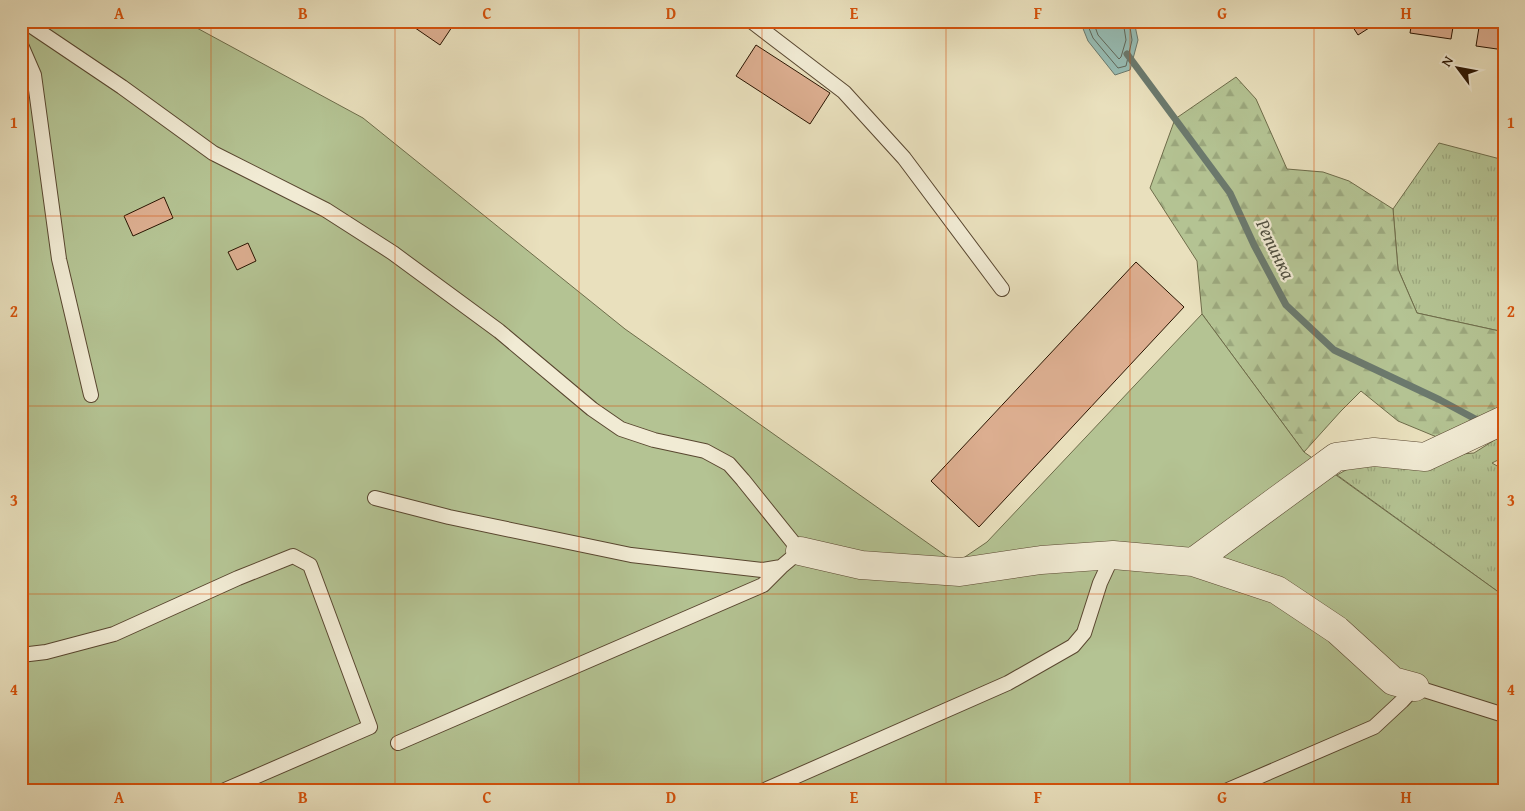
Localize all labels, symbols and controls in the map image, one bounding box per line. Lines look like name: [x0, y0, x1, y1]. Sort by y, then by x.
text: A: [114, 1, 125, 25]
text: B: [298, 1, 308, 25]
text: C: [482, 1, 492, 25]
text: D: [666, 1, 676, 25]
text: E: [850, 1, 859, 25]
text: F: [1034, 1, 1042, 25]
text: G: [1217, 1, 1227, 25]
text: H: [1400, 1, 1412, 25]
north arrow: [1432, 42, 1482, 92]
text: N: [1436, 51, 1458, 70]
text: 1: [10, 110, 18, 134]
text: 1: [1507, 110, 1515, 134]
water label: Репинка: [1249, 213, 1303, 284]
text: 2: [10, 299, 18, 323]
text: 2: [1507, 299, 1515, 323]
text: 3: [10, 488, 18, 512]
text: 3: [1507, 488, 1515, 512]
text: 4: [10, 677, 18, 701]
text: 4: [1507, 677, 1515, 701]
text: A: [114, 785, 125, 809]
text: B: [298, 785, 308, 809]
text: C: [482, 785, 492, 809]
text: D: [666, 785, 676, 809]
text: E: [850, 785, 859, 809]
text: F: [1034, 785, 1042, 809]
text: G: [1217, 785, 1227, 809]
text: H: [1400, 785, 1412, 809]

